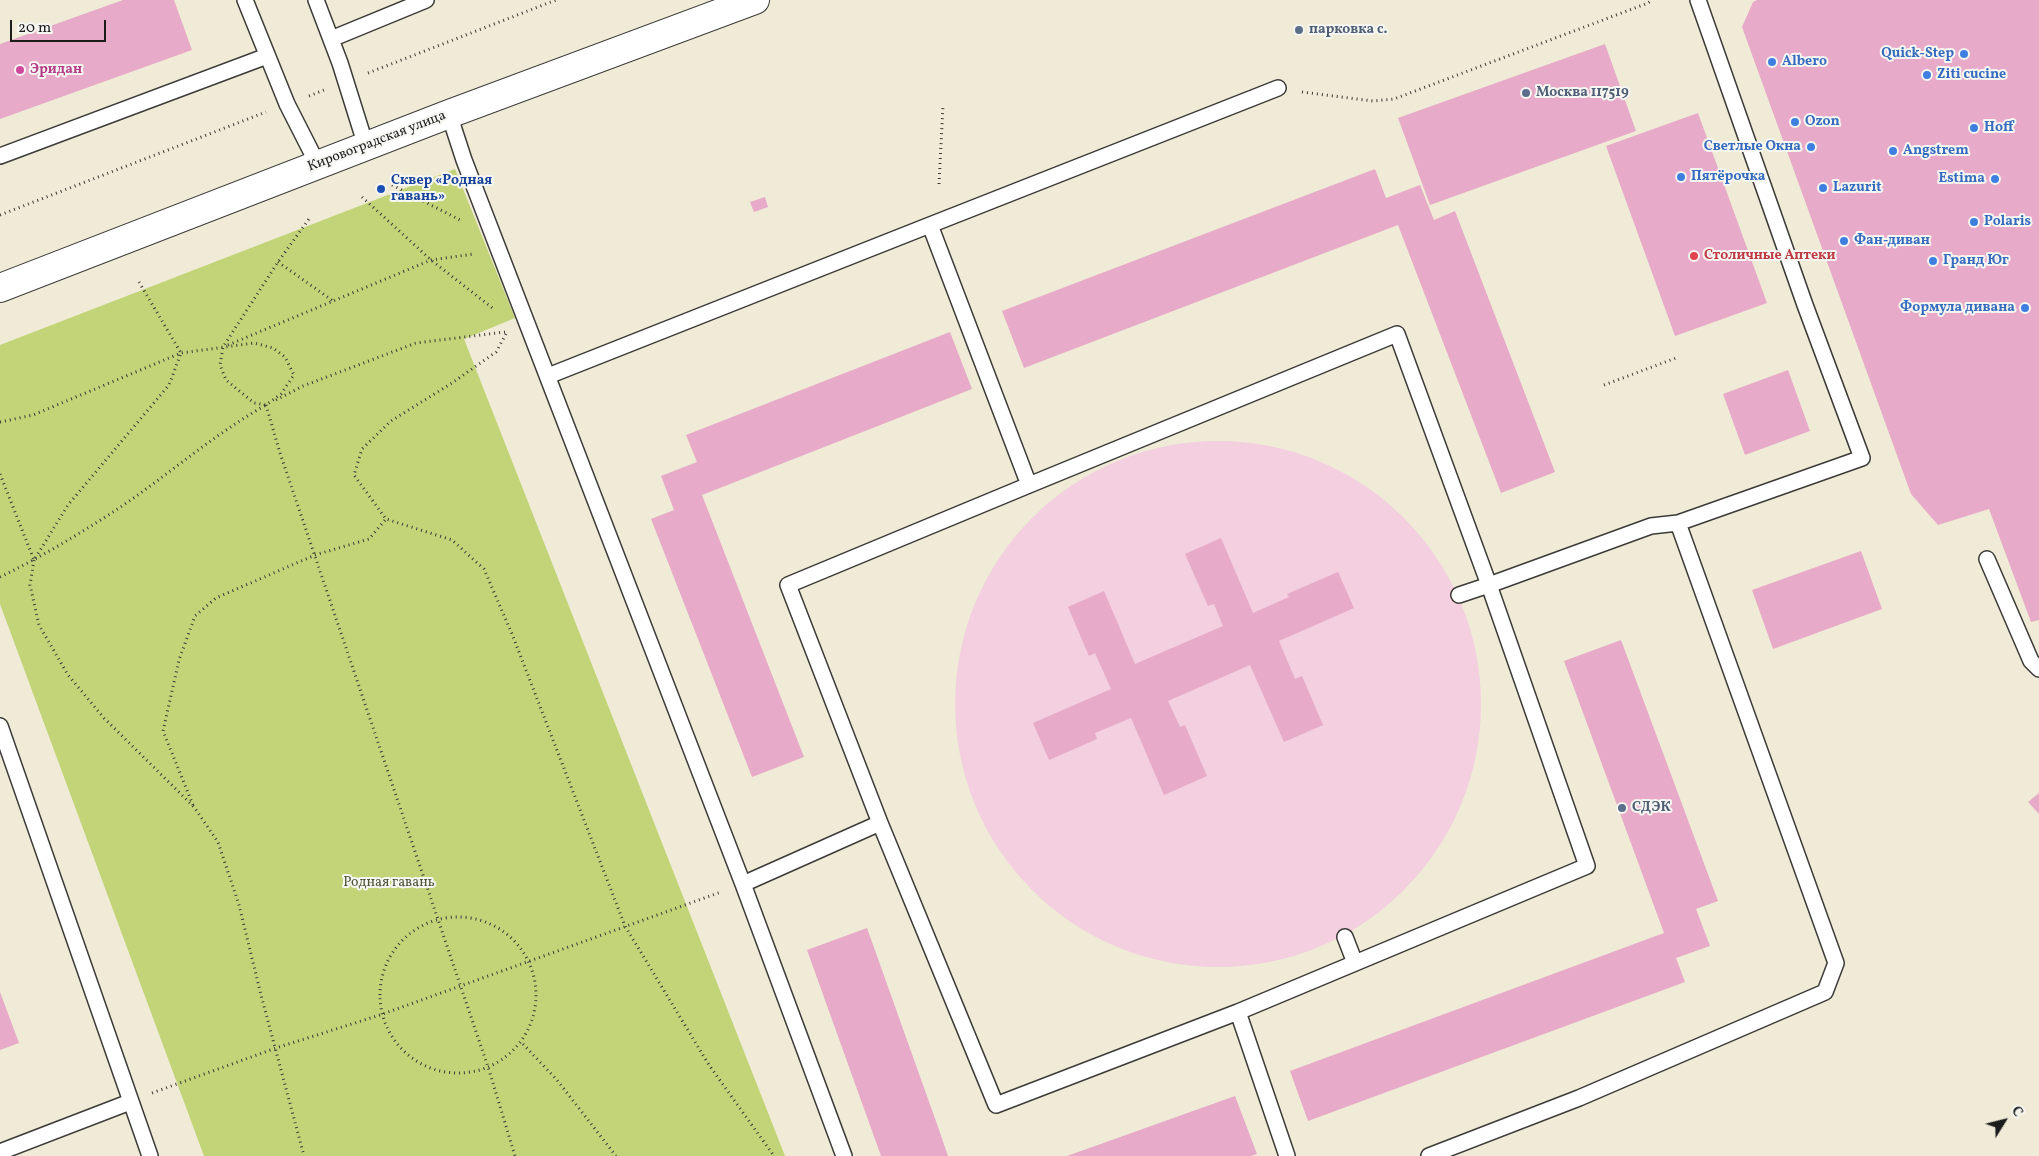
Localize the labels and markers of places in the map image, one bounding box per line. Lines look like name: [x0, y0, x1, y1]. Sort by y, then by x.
place label: парковка с.: [1309, 22, 1388, 38]
marker: парковка с.: [1293, 24, 1305, 36]
place label: Quick-Step: [1881, 46, 1954, 62]
marker: Quick-Step: [1958, 48, 1970, 60]
place label: Albero: [1782, 54, 1827, 70]
marker: Albero: [1766, 56, 1778, 68]
place label: Эридан: [30, 62, 82, 78]
marker: Эридан: [14, 64, 26, 76]
place label: Ziti cucine: [1937, 67, 2006, 83]
marker: Ziti cucine: [1921, 69, 1933, 81]
place label: Москва 117519: [1536, 85, 1629, 101]
marker: Москва 117519: [1520, 87, 1532, 99]
place label: Ozon: [1805, 114, 1840, 130]
marker: Ozon: [1789, 116, 1801, 128]
place label: Hoff: [1984, 120, 2013, 136]
marker: Hoff: [1968, 122, 1980, 134]
place label: Светлые Окна: [1704, 139, 1801, 155]
marker: Светлые Окна: [1805, 141, 1817, 153]
place label: Angstrem: [1903, 143, 1969, 159]
marker: Angstrem: [1887, 145, 1899, 157]
place label: Пятёрочка: [1691, 169, 1766, 185]
marker: Пятёрочка: [1675, 171, 1687, 183]
place label: Estima: [1939, 171, 1985, 187]
place label: Сквер «Родная гавань»: [391, 173, 492, 206]
marker: Estima: [1989, 173, 2001, 185]
place label: Lazurit: [1833, 180, 1882, 196]
marker: Lazurit: [1817, 182, 1829, 194]
marker: Сквер «Родная гавань»: [375, 183, 387, 195]
place label: Polaris: [1984, 214, 2031, 230]
marker: Polaris: [1968, 216, 1980, 228]
place label: Фан-диван: [1854, 233, 1930, 249]
marker: Фан-диван: [1838, 235, 1850, 247]
place label: Столичные Аптеки: [1704, 248, 1835, 264]
marker: Столичные Аптеки: [1688, 250, 1700, 262]
place label: Гранд Юг: [1943, 253, 2009, 269]
marker: Гранд Юг: [1927, 255, 1939, 267]
place label: Формула дивана: [1900, 300, 2015, 316]
marker: Формула дивана: [2019, 302, 2031, 314]
place label: СДЭК: [1632, 800, 1671, 816]
marker: СДЭК: [1616, 802, 1628, 814]

